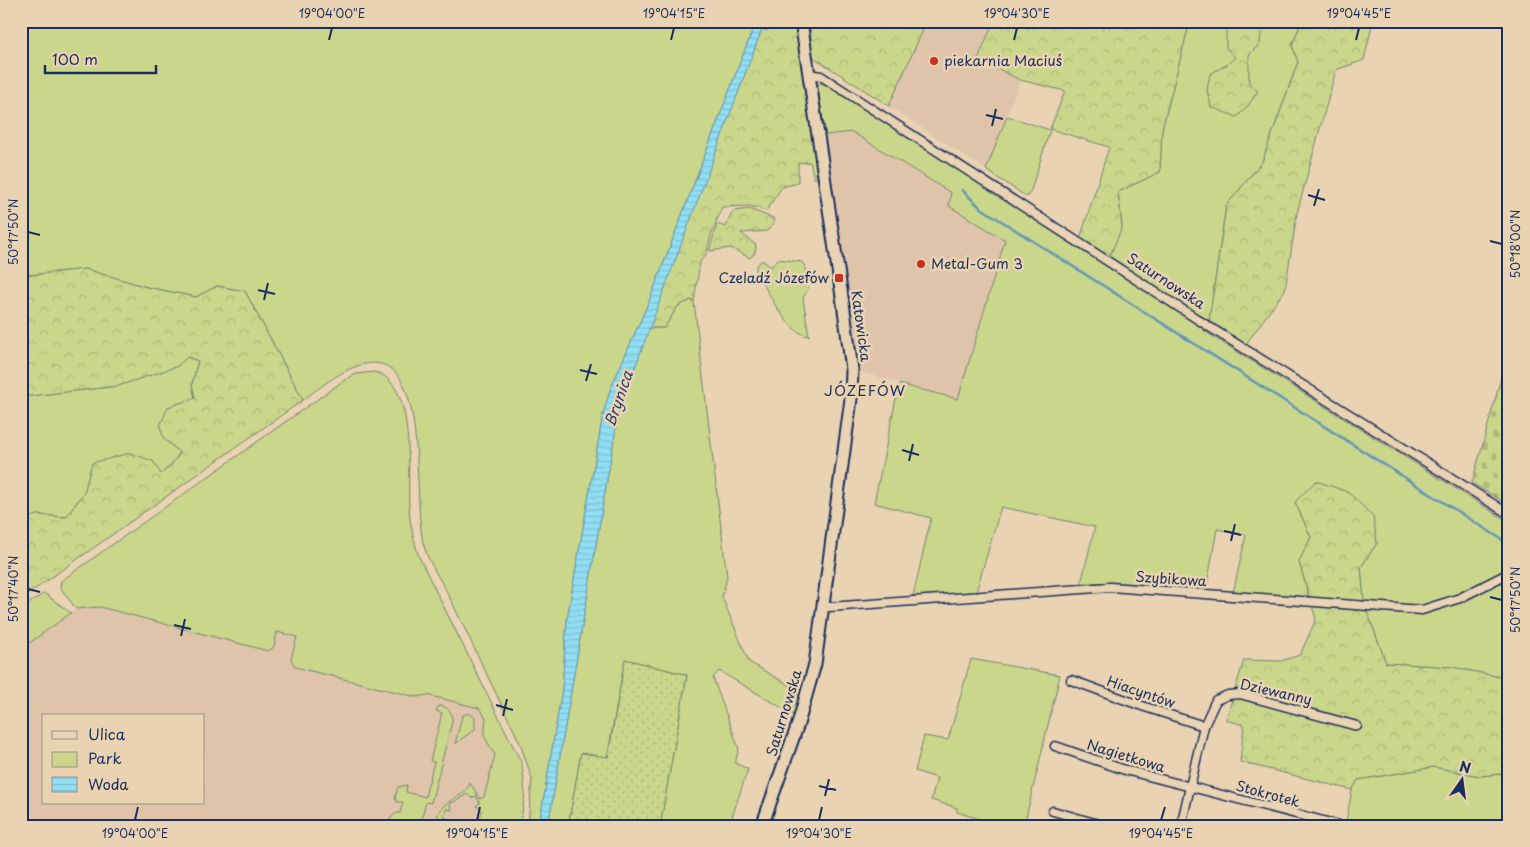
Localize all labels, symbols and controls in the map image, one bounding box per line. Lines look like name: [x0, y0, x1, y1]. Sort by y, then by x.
text: 19°04'00"E: [299, 4, 365, 22]
text: 19°04'15"E: [643, 4, 705, 22]
text: 19°04'30"E: [984, 4, 1050, 22]
text: 19°04'45"E: [1327, 4, 1391, 22]
scale bar: [45, 42, 156, 74]
text: 100 m: [52, 47, 98, 70]
place label: piekarnia Maciuś: [944, 50, 1062, 71]
marker: piekarnia Maciuś: [928, 55, 940, 67]
text: 50°17'50"N: [4, 199, 22, 265]
text: 50°18'00"N: [1506, 210, 1524, 278]
street label: Saturnowska: [1123, 247, 1210, 314]
place label: Metal-Gum 3: [931, 253, 1023, 274]
marker: Metal-Gum 3: [915, 258, 927, 270]
place label: Czeladź Józefów: [719, 267, 830, 288]
marker: Czeladź Józefów: [833, 272, 845, 284]
street label: Katowicka: [846, 289, 877, 363]
water label: Brynica: [597, 367, 638, 429]
district label: JÓZEFÓW: [824, 378, 906, 401]
text: 50°17'40"N: [4, 556, 22, 622]
street label: Szybikowa: [1135, 566, 1208, 591]
text: 50°17'50"N: [1506, 567, 1524, 633]
street label: Saturnowska: [760, 667, 807, 759]
street label: Hiacyntów: [1104, 670, 1178, 713]
street label: Dziewanny: [1238, 673, 1314, 710]
legend: [42, 714, 205, 804]
text: Ulica: [88, 722, 126, 745]
street label: Nagietkowa: [1084, 734, 1168, 777]
text: Park: [88, 746, 122, 769]
north arrow: [1438, 754, 1488, 804]
text: N: [1457, 755, 1473, 778]
text: Woda: [88, 772, 129, 795]
street label: Stokrotek: [1234, 775, 1303, 812]
text: 19°04'00"E: [102, 824, 168, 842]
text: 19°04'15"E: [446, 824, 508, 842]
text: 19°04'30"E: [786, 824, 852, 842]
text: 19°04'45"E: [1129, 824, 1193, 842]

